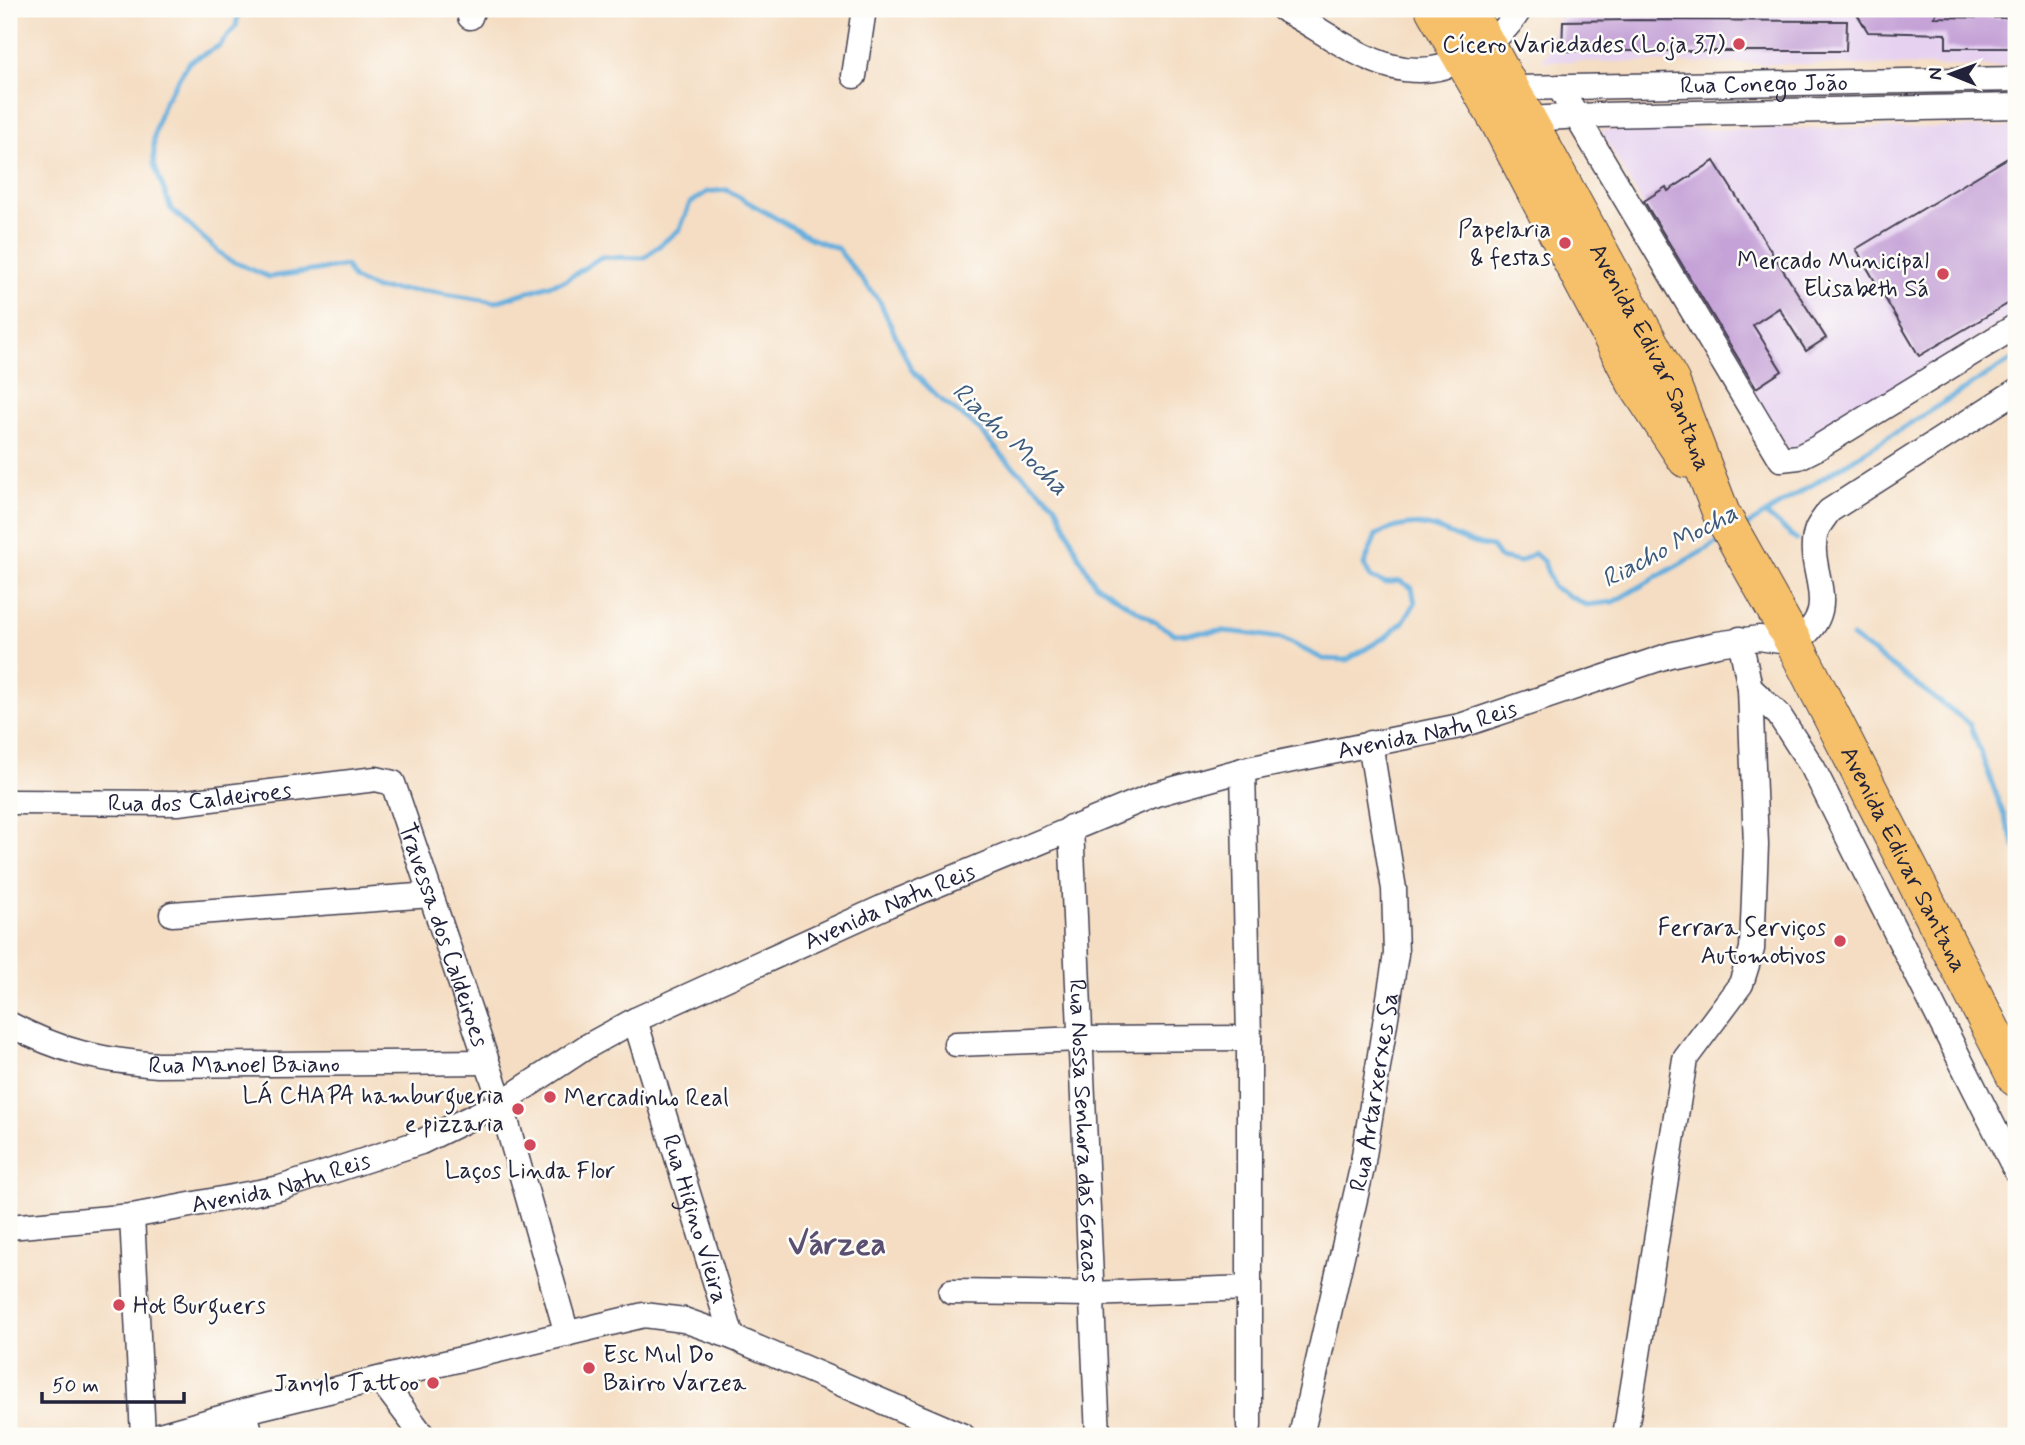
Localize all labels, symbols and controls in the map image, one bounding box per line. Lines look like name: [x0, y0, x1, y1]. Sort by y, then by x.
place label: Cícero Variedades (Loja 37): [1442, 30, 1725, 61]
marker: Cícero Variedades (Loja 37): [1731, 36, 1747, 52]
north arrow: [1916, 38, 1986, 108]
text: N: [1923, 67, 1948, 80]
street label: Rua Conego João: [1680, 68, 1848, 102]
place label: Papelaria & festas: [1458, 215, 1551, 274]
marker: Papelaria & festas: [1557, 235, 1573, 251]
street label: Avenida Edivar Santana: [1581, 238, 1718, 476]
place label: Mercado Municipal Elisabeth Sá: [1737, 246, 1929, 305]
marker: Mercado Municipal Elisabeth Sá: [1935, 266, 1951, 282]
water label: Riacho Mocha: [944, 375, 1075, 504]
water label: Riacho Mocha: [1596, 497, 1744, 597]
street label: Avenida Natu Reis: [1335, 694, 1522, 767]
street label: Avenida Edivar Santana: [1832, 741, 1974, 978]
street label: Rua dos Caldeiroes: [108, 775, 294, 820]
street label: Travessa dos Caldeiroes: [391, 819, 495, 1052]
street label: Avenida Natu Reis: [799, 856, 981, 958]
place label: Ferrara Serviços Automotivos: [1658, 913, 1826, 972]
marker: Ferrara Serviços Automotivos: [1832, 933, 1848, 949]
street label: Rua Nossa Senhora das Gracas: [1061, 978, 1105, 1284]
street label: Rua Artarxerxes Sa: [1343, 990, 1407, 1195]
street label: Rua Manoel Baiano: [147, 1049, 340, 1082]
place label: LÁ CHAPA hamburgueria e pizzaria: [243, 1080, 504, 1140]
place label: Mercadinho Real: [564, 1083, 729, 1114]
marker: Mercadinho Real: [542, 1089, 558, 1105]
marker: LÁ CHAPA hamburgueria e pizzaria: [510, 1101, 526, 1117]
street label: Rua Higino Vieira: [654, 1131, 735, 1308]
marker: Laços Linda Flor: [522, 1137, 538, 1153]
street label: Avenida Natu Reis: [189, 1145, 375, 1221]
place label: Laços Linda Flor: [445, 1156, 615, 1187]
district label: Várzea: [788, 1224, 886, 1266]
place label: Hot Burguers: [133, 1291, 266, 1325]
marker: Hot Burguers: [111, 1297, 127, 1313]
place label: Esc Mul Do Bairro Varzea: [603, 1340, 747, 1399]
marker: Esc Mul Do Bairro Varzea: [581, 1360, 597, 1376]
scale bar: [42, 1361, 184, 1405]
place label: Janylo Tattoo: [273, 1369, 419, 1400]
text: 50 m: [52, 1372, 99, 1400]
marker: Janylo Tattoo: [425, 1375, 441, 1391]

